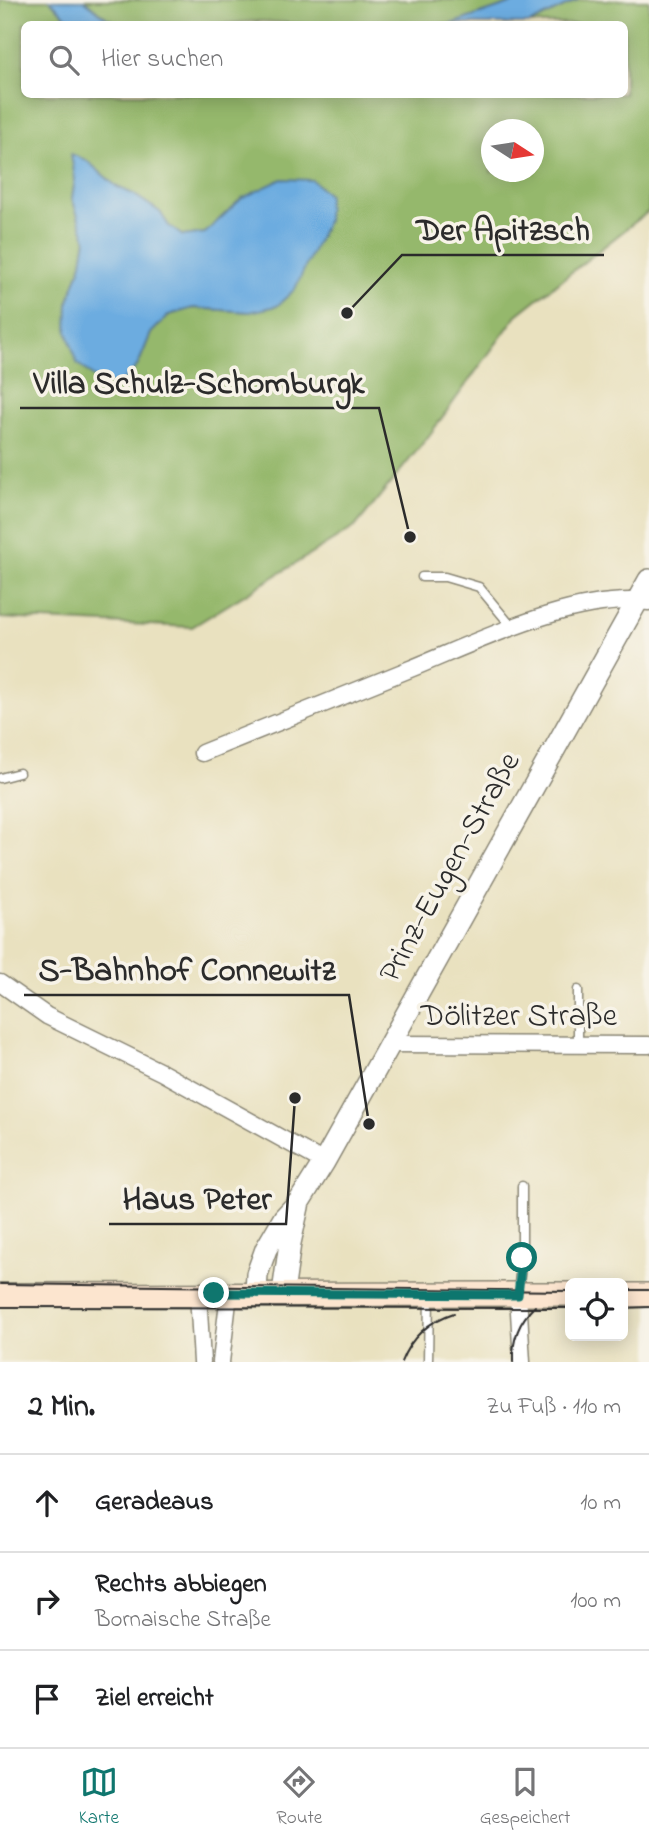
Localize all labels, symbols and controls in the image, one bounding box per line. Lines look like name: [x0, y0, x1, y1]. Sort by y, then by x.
search box: [21, 21, 628, 98]
icon: search: [45, 41, 83, 79]
text: Hier suchen: [101, 41, 223, 79]
north arrow: [481, 119, 544, 182]
callout: Der Apitzsch: [402, 201, 604, 255]
text: Der Apitzsch: [414, 208, 590, 256]
callout: Villa Schulz-Schomburgk: [20, 354, 379, 408]
text: Villa Schulz-Schomburgk: [33, 361, 365, 410]
street label: Prinz-Eugen-Straße: [368, 744, 534, 992]
callout: S-Bahnhof Connewitz: [24, 941, 349, 995]
text: S-Bahnhof Connewitz: [38, 948, 337, 996]
street label: Dölitzer Straße: [420, 994, 618, 1041]
callout: Haus Peter: [109, 1170, 286, 1224]
text: Haus Peter: [123, 1177, 272, 1225]
route start: [506, 1242, 537, 1273]
route end: [198, 1277, 229, 1308]
map controls: [565, 1278, 628, 1341]
button: locate: [565, 1278, 628, 1341]
text: 2 Min.: [28, 1386, 95, 1430]
text: Zu Fuß · 110 m: [486, 1391, 621, 1424]
icon: ahead: [28, 1484, 66, 1522]
text: Geradeaus: [95, 1484, 213, 1522]
text: 10 m: [580, 1487, 621, 1520]
text: Rechts abbiegen: [95, 1566, 267, 1604]
icon: right: [28, 1582, 66, 1620]
text: 100 m: [570, 1585, 621, 1618]
text: Bornaische Straße: [95, 1604, 271, 1637]
icon: arrive: [28, 1680, 66, 1718]
text: Ziel erreicht: [95, 1680, 214, 1718]
tab: Karte: [79, 1763, 119, 1832]
tab: Route: [276, 1763, 322, 1832]
tab: Gespeichert: [480, 1763, 570, 1832]

